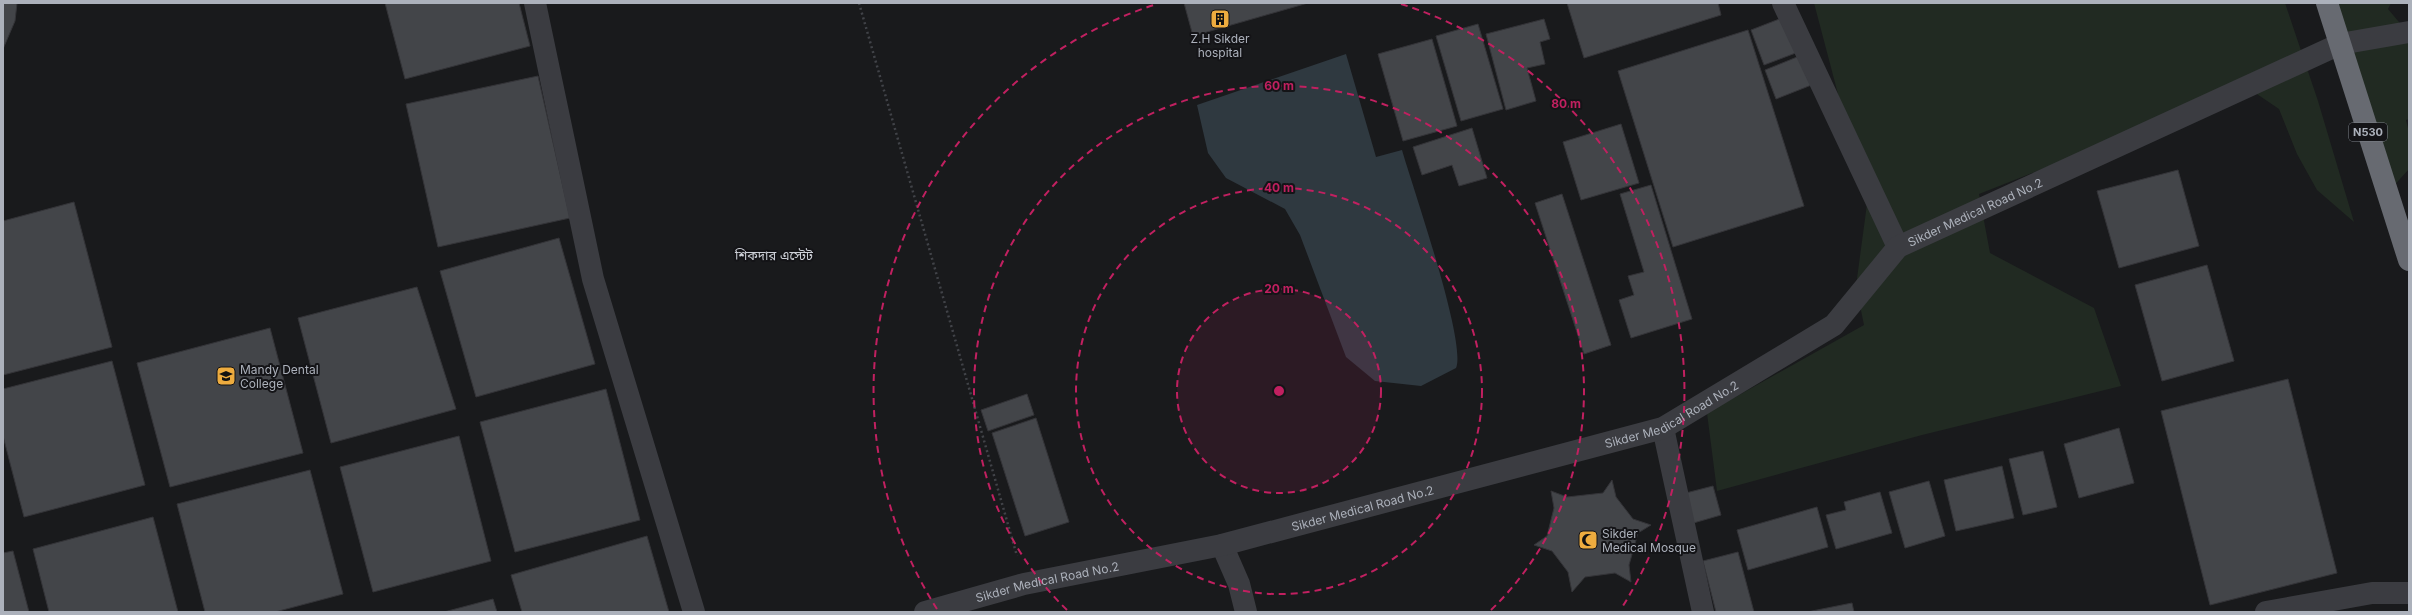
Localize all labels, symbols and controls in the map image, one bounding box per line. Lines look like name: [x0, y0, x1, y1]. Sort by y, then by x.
building icon: Z.H Sikder hospital: [1209, 8, 1231, 30]
place label: Z.H Sikder hospital: [1190, 31, 1250, 60]
text: 60 m: [1264, 78, 1294, 93]
text: 80 m: [1551, 96, 1581, 111]
road number: N530: [2349, 123, 2387, 141]
street label: Sikder Medical Road No.2: [1905, 174, 2045, 249]
text: 40 m: [1264, 180, 1294, 195]
district label: শিকদার এস্টেট: [734, 247, 814, 263]
text: 20 m: [1264, 281, 1294, 296]
place label: Mandy Dental College: [240, 362, 319, 391]
school or university icon: Mandy Dental College: [215, 365, 237, 387]
street label: Sikder Medical Road No.2: [1603, 377, 1741, 451]
centre of rings: [1272, 384, 1286, 398]
street label: Sikder Medical Road No.2: [1290, 482, 1435, 534]
place label: Sikder Medical Mosque: [1602, 526, 1696, 555]
mosque icon: Sikder Medical Mosque: [1577, 529, 1599, 551]
street label: Sikder Medical Road No.2: [974, 558, 1120, 605]

